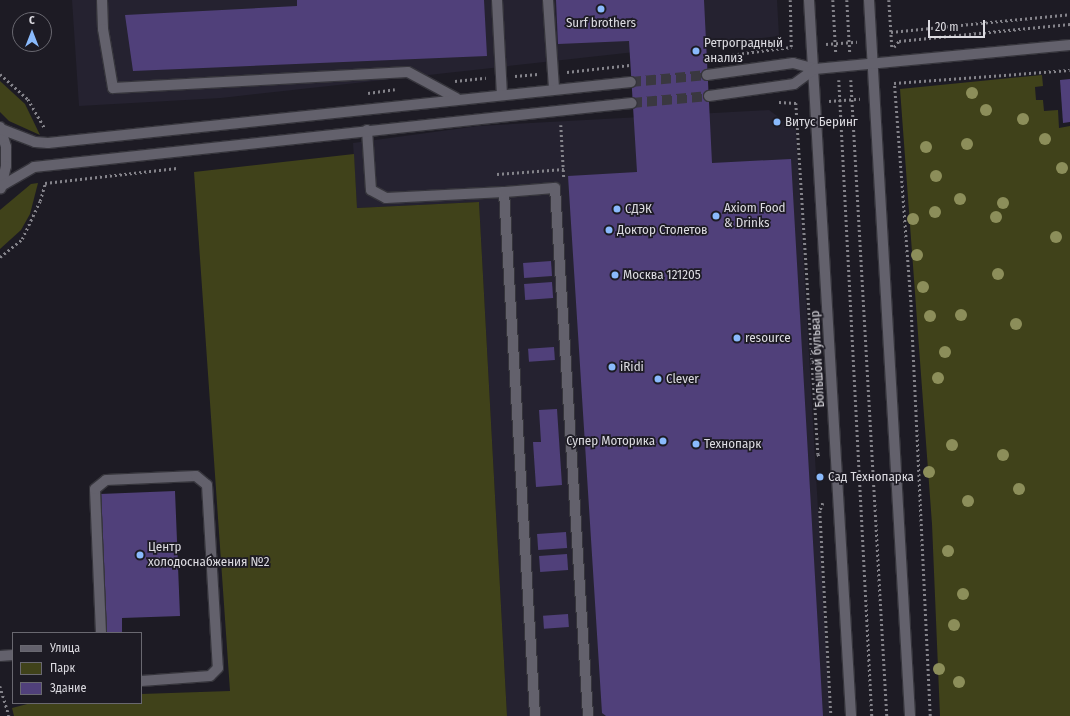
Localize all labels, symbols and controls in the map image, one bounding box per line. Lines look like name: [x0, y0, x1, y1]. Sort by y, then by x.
marker: Surf brothers: [596, 4, 606, 14]
north arrow: [12, 12, 52, 52]
scale bar: [930, 12, 987, 38]
text: С: [29, 14, 35, 27]
place label: Surf brothers: [566, 15, 636, 31]
text: 20 m: [935, 20, 959, 34]
place label: Ретроградный анализ: [704, 36, 783, 67]
marker: Ретроградный анализ: [691, 46, 701, 56]
place label: Витус Беринг: [785, 114, 858, 130]
marker: Витус Беринг: [772, 117, 782, 127]
place label: СДЭК: [625, 201, 652, 217]
place label: Axiom Food & Drinks: [724, 201, 786, 232]
marker: СДЭК: [612, 204, 622, 214]
marker: Axiom Food & Drinks: [711, 211, 721, 221]
place label: Доктор Столетов: [617, 222, 708, 238]
marker: Доктор Столетов: [604, 225, 614, 235]
place label: Москва 121205: [623, 267, 701, 283]
marker: Москва 121205: [610, 270, 620, 280]
street label: Большой бульвар: [808, 310, 828, 408]
place label: resource: [745, 330, 791, 346]
marker: resource: [732, 333, 742, 343]
place label: iRidi: [620, 359, 644, 375]
marker: iRidi: [607, 362, 617, 372]
place label: Clever: [666, 371, 699, 387]
marker: Clever: [653, 374, 663, 384]
place label: Супер Моторика: [566, 433, 655, 449]
marker: Супер Моторика: [658, 436, 668, 446]
place label: Технопарк: [704, 436, 761, 452]
marker: Технопарк: [691, 439, 701, 449]
place label: Сад Технопарка: [828, 469, 914, 485]
marker: Сад Технопарка: [815, 472, 825, 482]
place label: Центр холодоснабжения №2: [148, 540, 269, 571]
marker: Центр холодоснабжения №2: [135, 550, 145, 560]
legend: [12, 632, 142, 704]
text: Улица: [50, 641, 80, 655]
text: Парк: [50, 661, 75, 675]
text: Здание: [50, 681, 86, 695]

